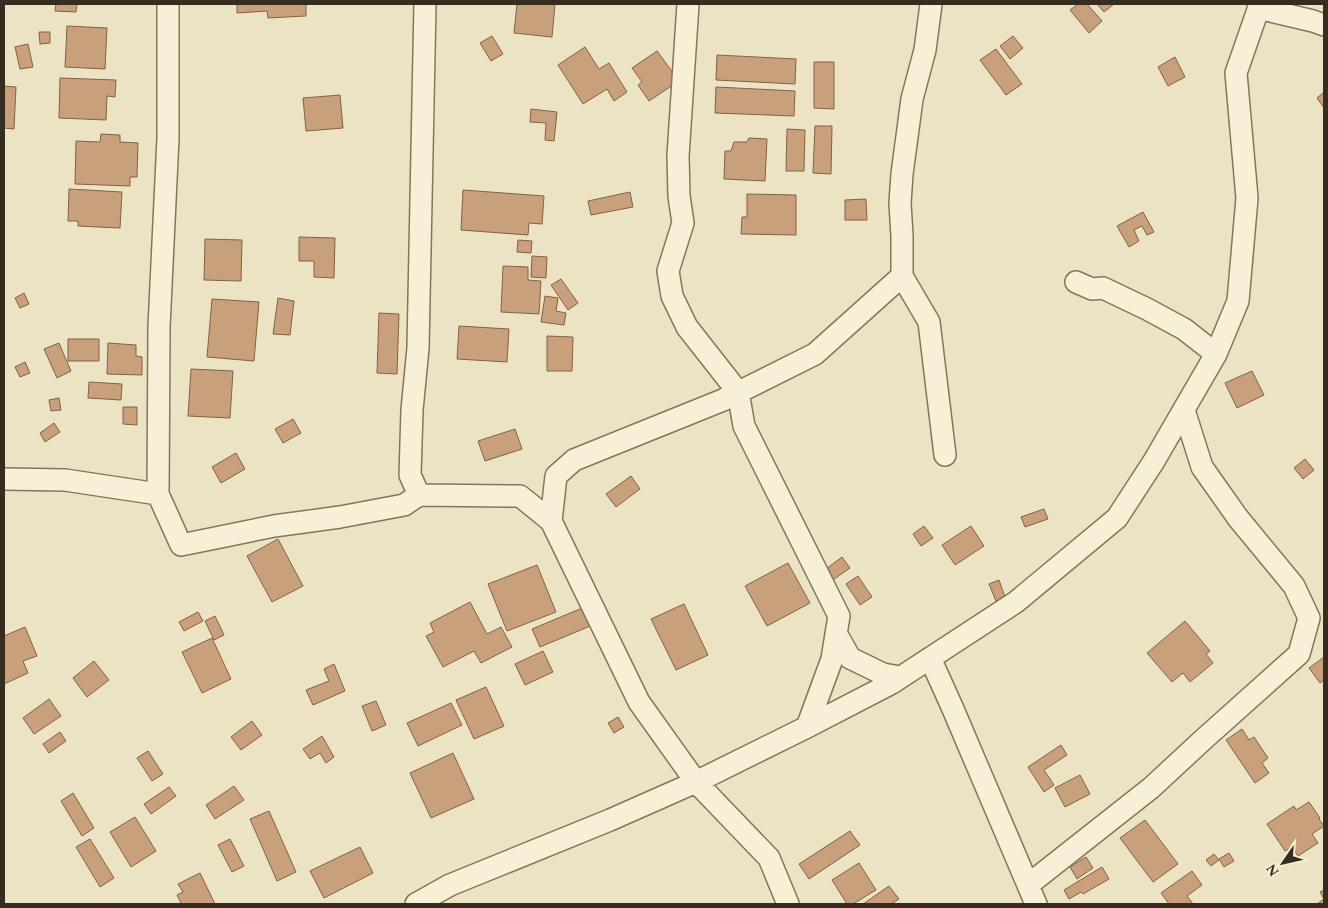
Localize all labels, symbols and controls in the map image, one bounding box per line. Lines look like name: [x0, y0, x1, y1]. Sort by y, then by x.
north arrow: [1258, 838, 1308, 888]
text: N: [1261, 859, 1285, 881]

